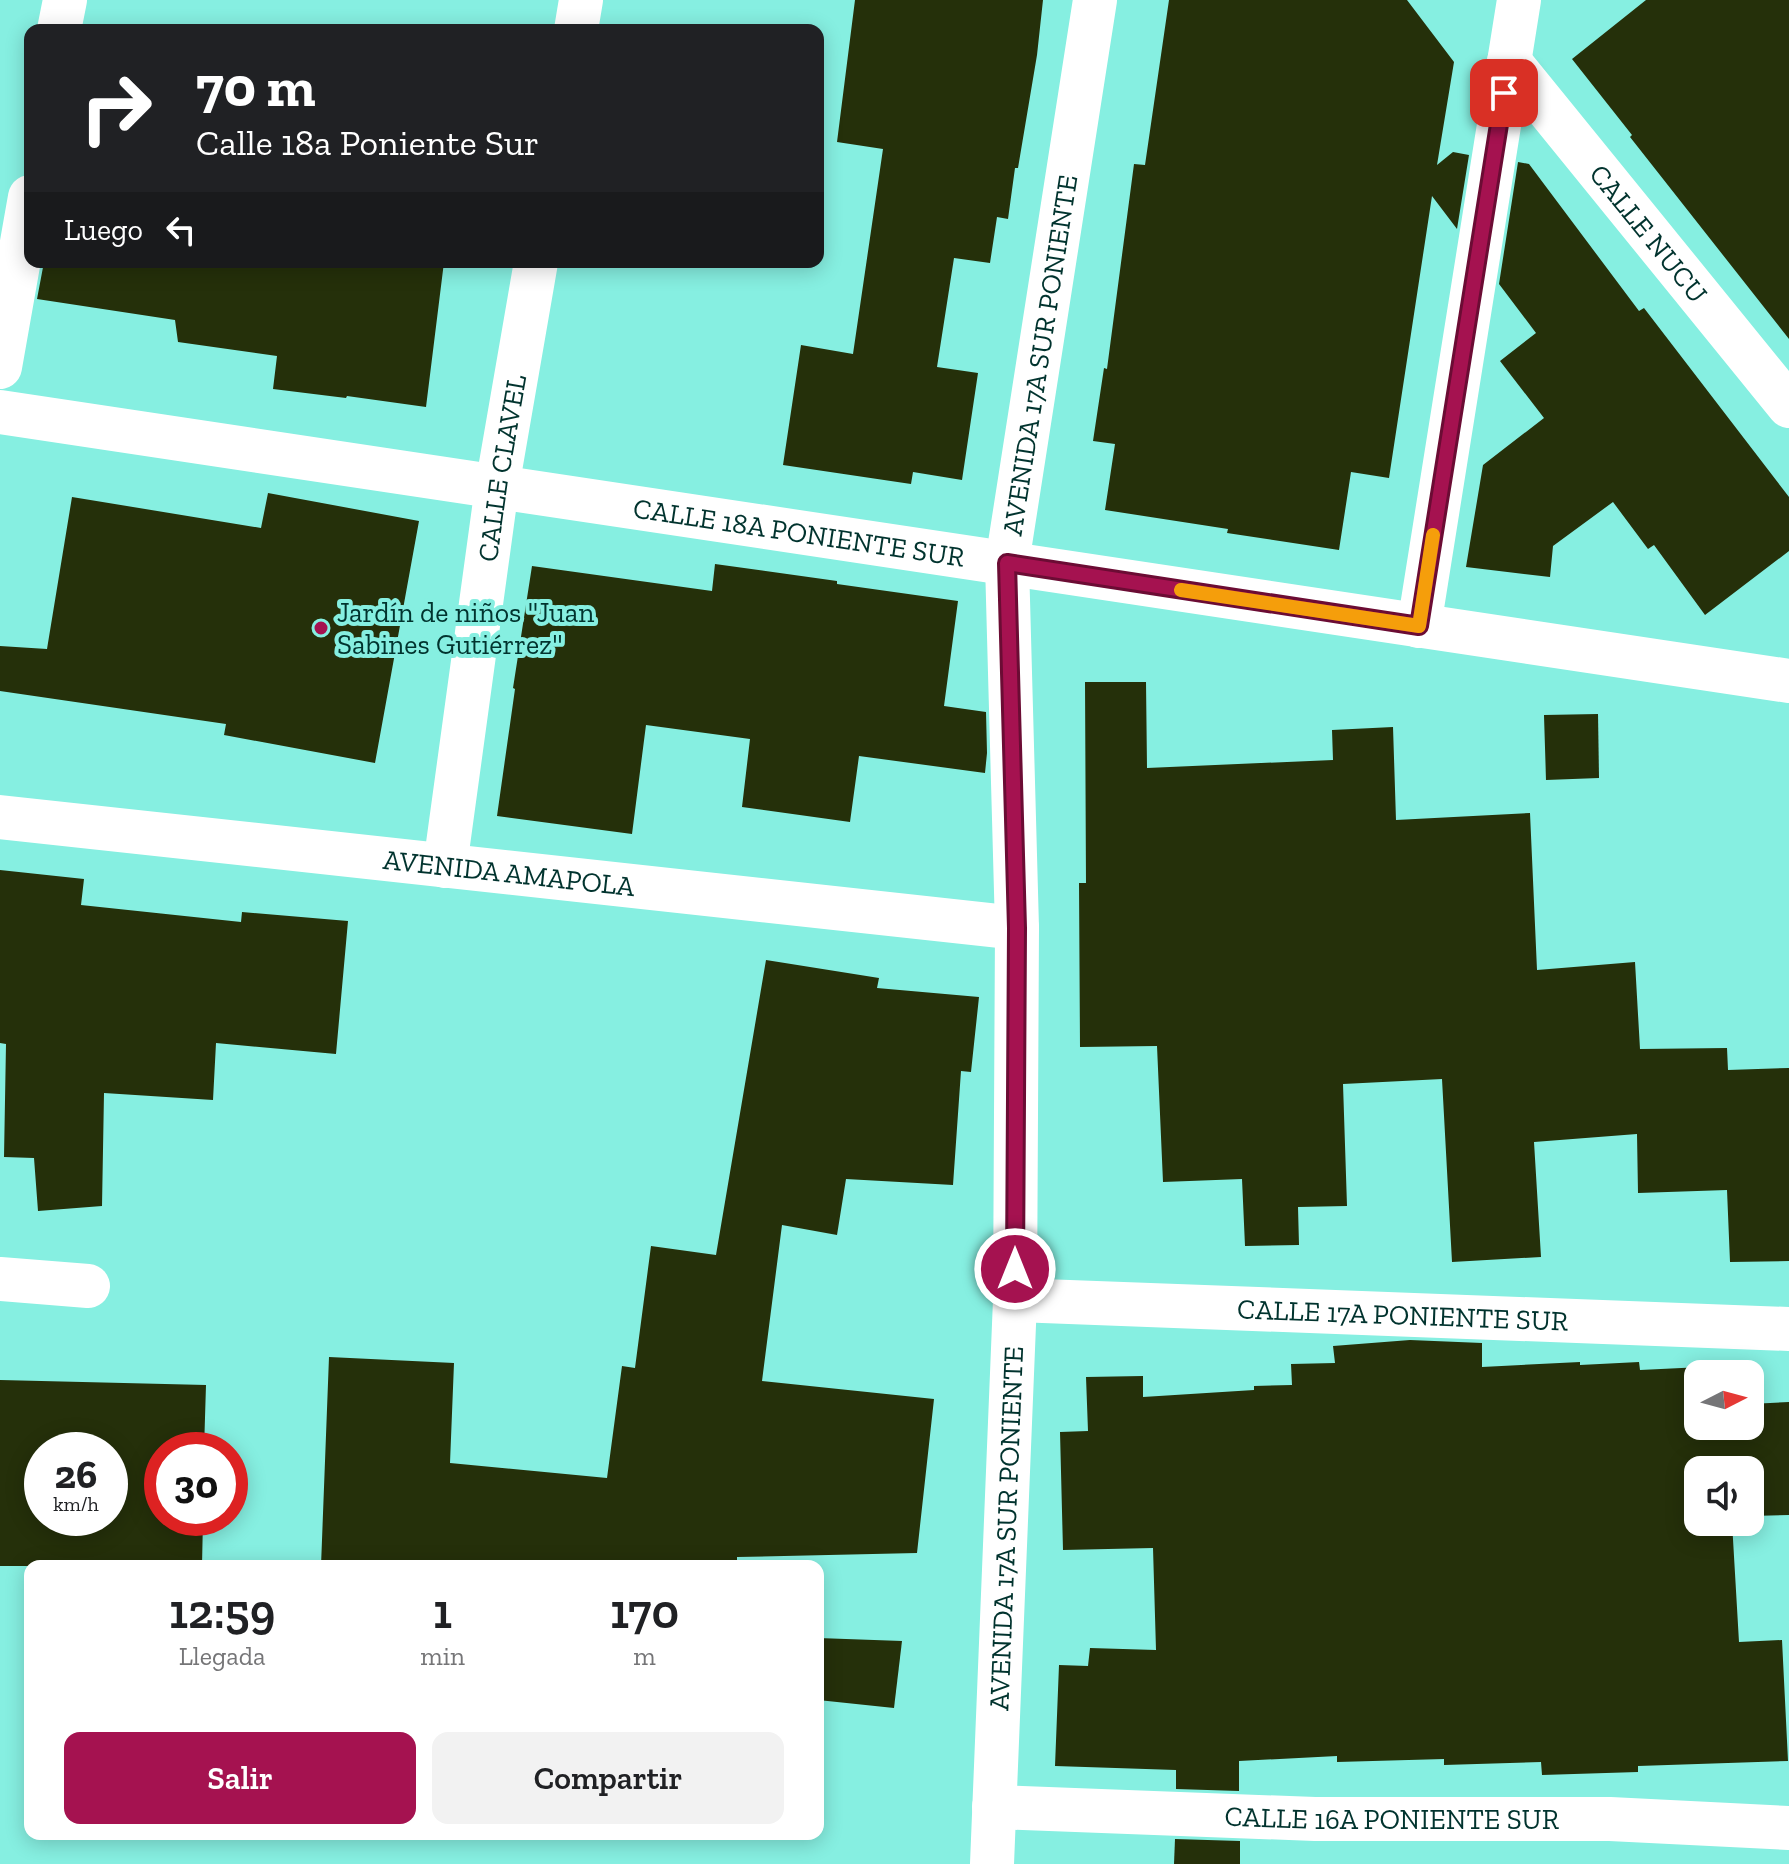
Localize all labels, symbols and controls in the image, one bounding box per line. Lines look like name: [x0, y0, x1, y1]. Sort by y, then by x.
text: 70 m: [196, 53, 316, 120]
icon: right: [64, 56, 168, 160]
pin: [1470, 59, 1538, 127]
icon: arrive: [1482, 71, 1526, 115]
text: Calle 18a Poniente Sur: [196, 121, 539, 164]
street label: CALLE NUCU: [1583, 158, 1714, 309]
street label: AVENIDA 17A SUR PONIENTE: [996, 172, 1084, 538]
icon: left: [159, 208, 203, 252]
text: Luego: [64, 212, 143, 248]
street label: CALLE CLAVEL: [471, 372, 533, 564]
street label: CALLE 18A PONIENTE SUR: [631, 491, 967, 574]
place label: Jardín de niños "Juan Sabines Gutiérrez": [337, 596, 594, 661]
marker: Jardín de niños "Juan Sabines Gutiérrez": [312, 619, 330, 637]
street label: AVENIDA AMAPOLA: [381, 843, 637, 903]
position arrow: [973, 1227, 1057, 1311]
street label: CALLE 17A PONIENTE SUR: [1237, 1292, 1569, 1338]
street label: AVENIDA 17A SUR PONIENTE: [982, 1345, 1030, 1711]
north arrow: [1684, 1360, 1764, 1440]
map controls: [1684, 1360, 1764, 1536]
speed limit sign: 30: [144, 1432, 248, 1536]
text: 26: [55, 1450, 97, 1498]
button: sound: [1684, 1456, 1764, 1536]
text: km/h: [53, 1492, 99, 1516]
text: 12:59: [169, 1583, 275, 1640]
text: 1: [433, 1583, 452, 1640]
text: 170: [610, 1583, 679, 1640]
text: Llegada: [179, 1640, 266, 1672]
text: min: [420, 1640, 465, 1672]
text: m: [633, 1640, 656, 1672]
button: Salir: [64, 1732, 416, 1824]
button: Compartir: [432, 1732, 784, 1824]
street label: CALLE 16A PONIENTE SUR: [1224, 1800, 1559, 1836]

